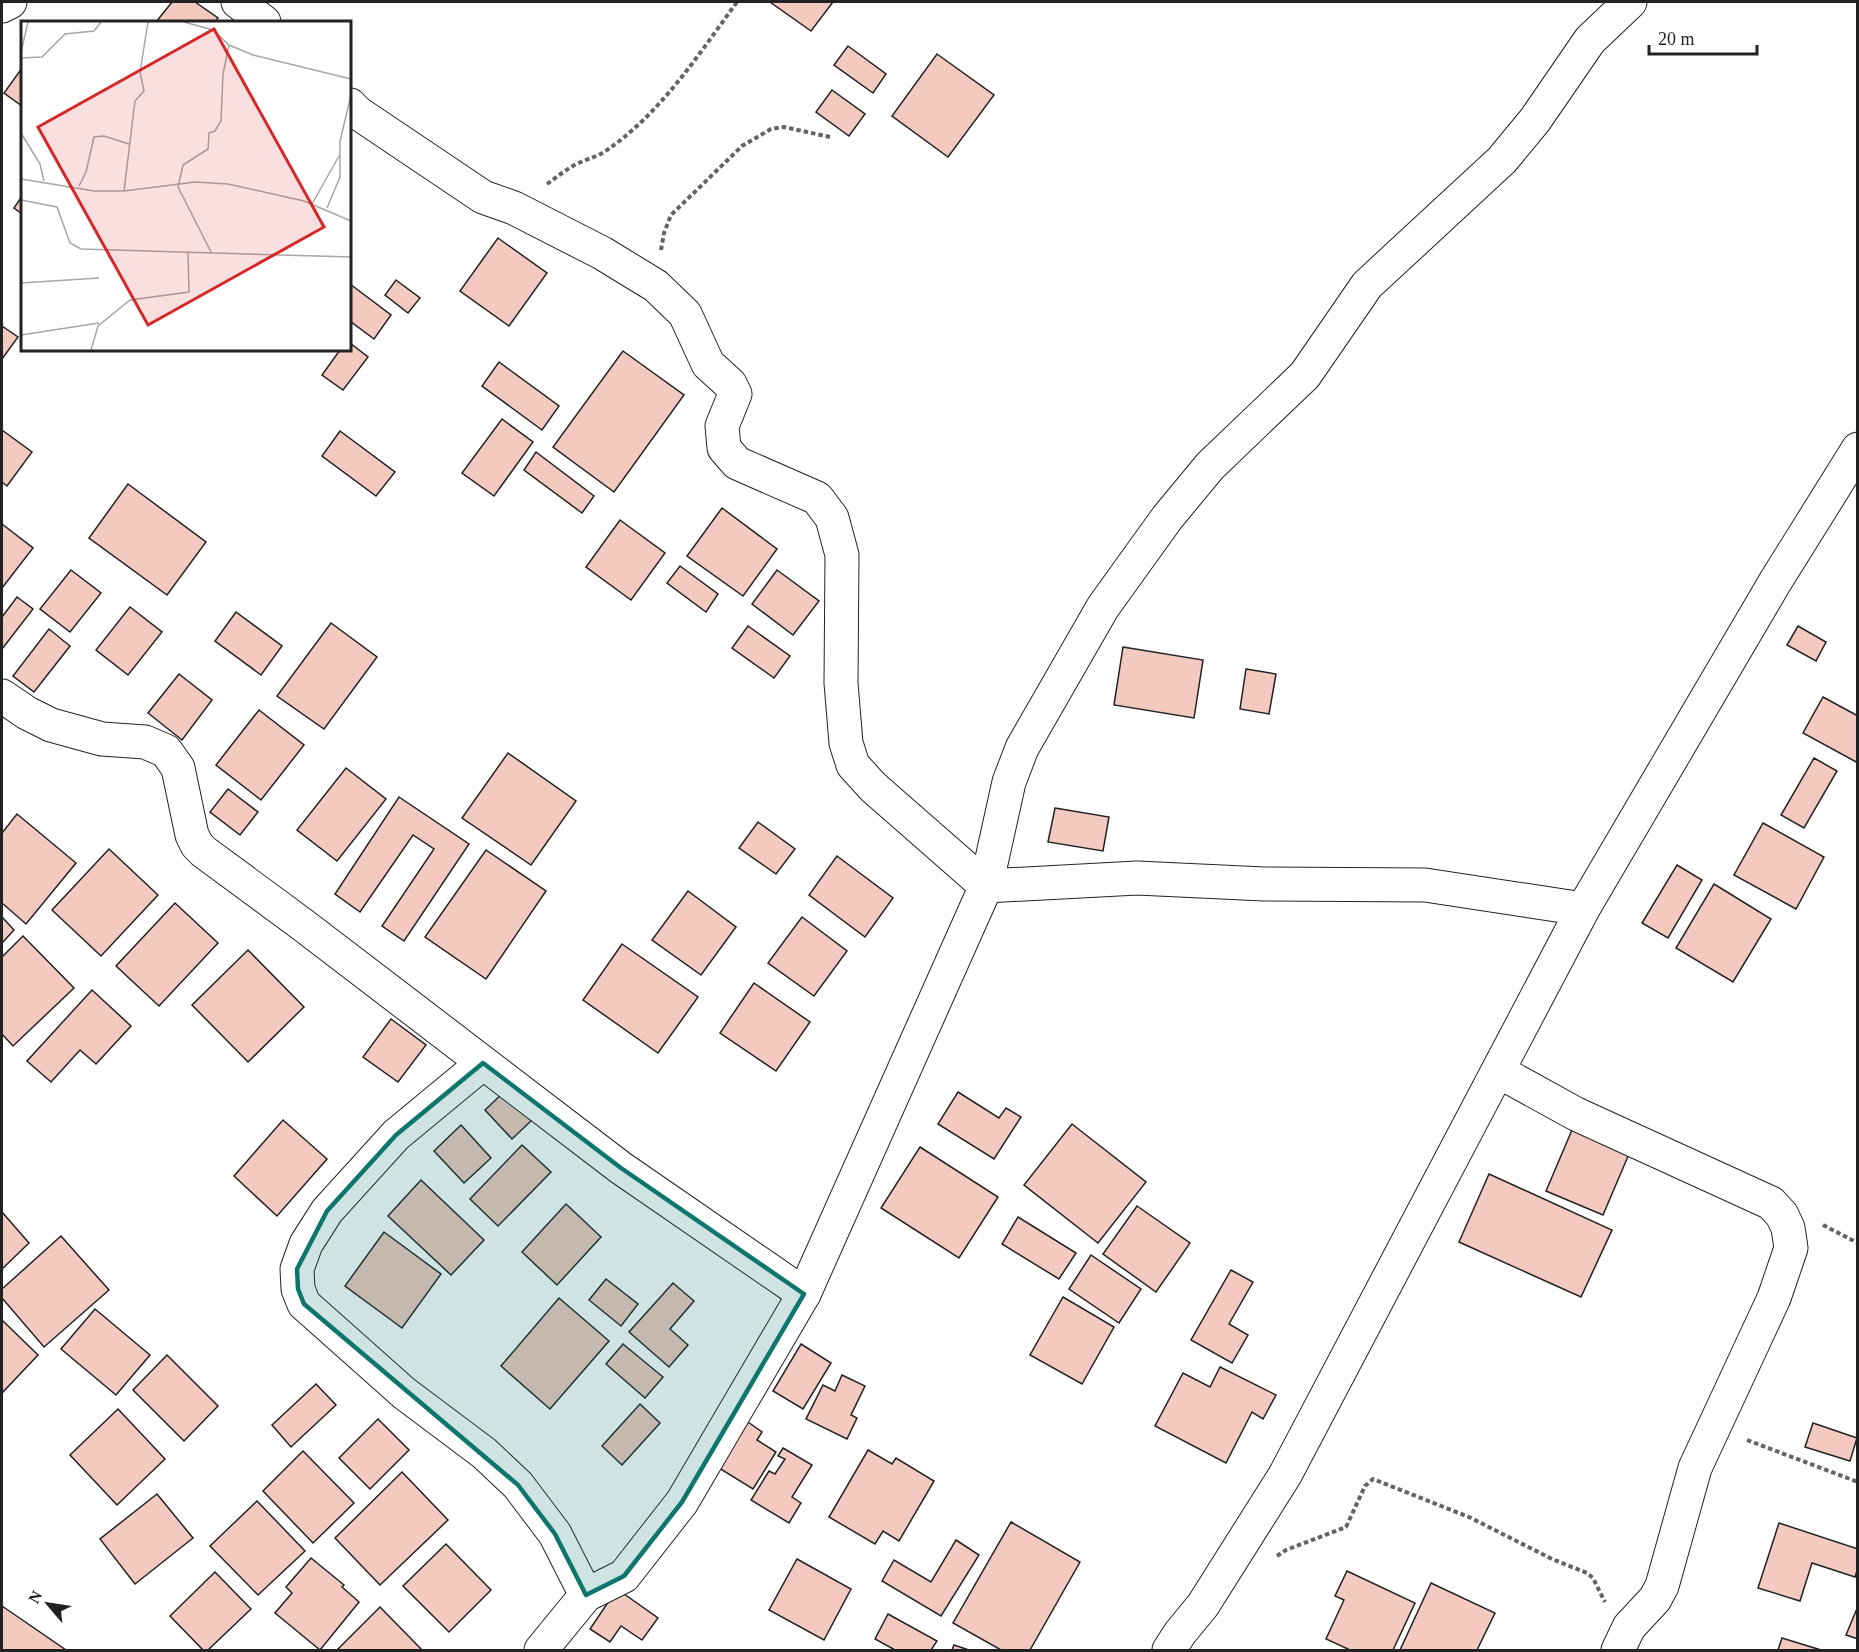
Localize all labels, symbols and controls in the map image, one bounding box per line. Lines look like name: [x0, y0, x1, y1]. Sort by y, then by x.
scale bar: [1649, 18, 1757, 56]
inset map: [21, 21, 351, 351]
text: 20 m: [1658, 29, 1695, 49]
north arrow: [18, 1574, 78, 1634]
text: N: [25, 1587, 46, 1606]

